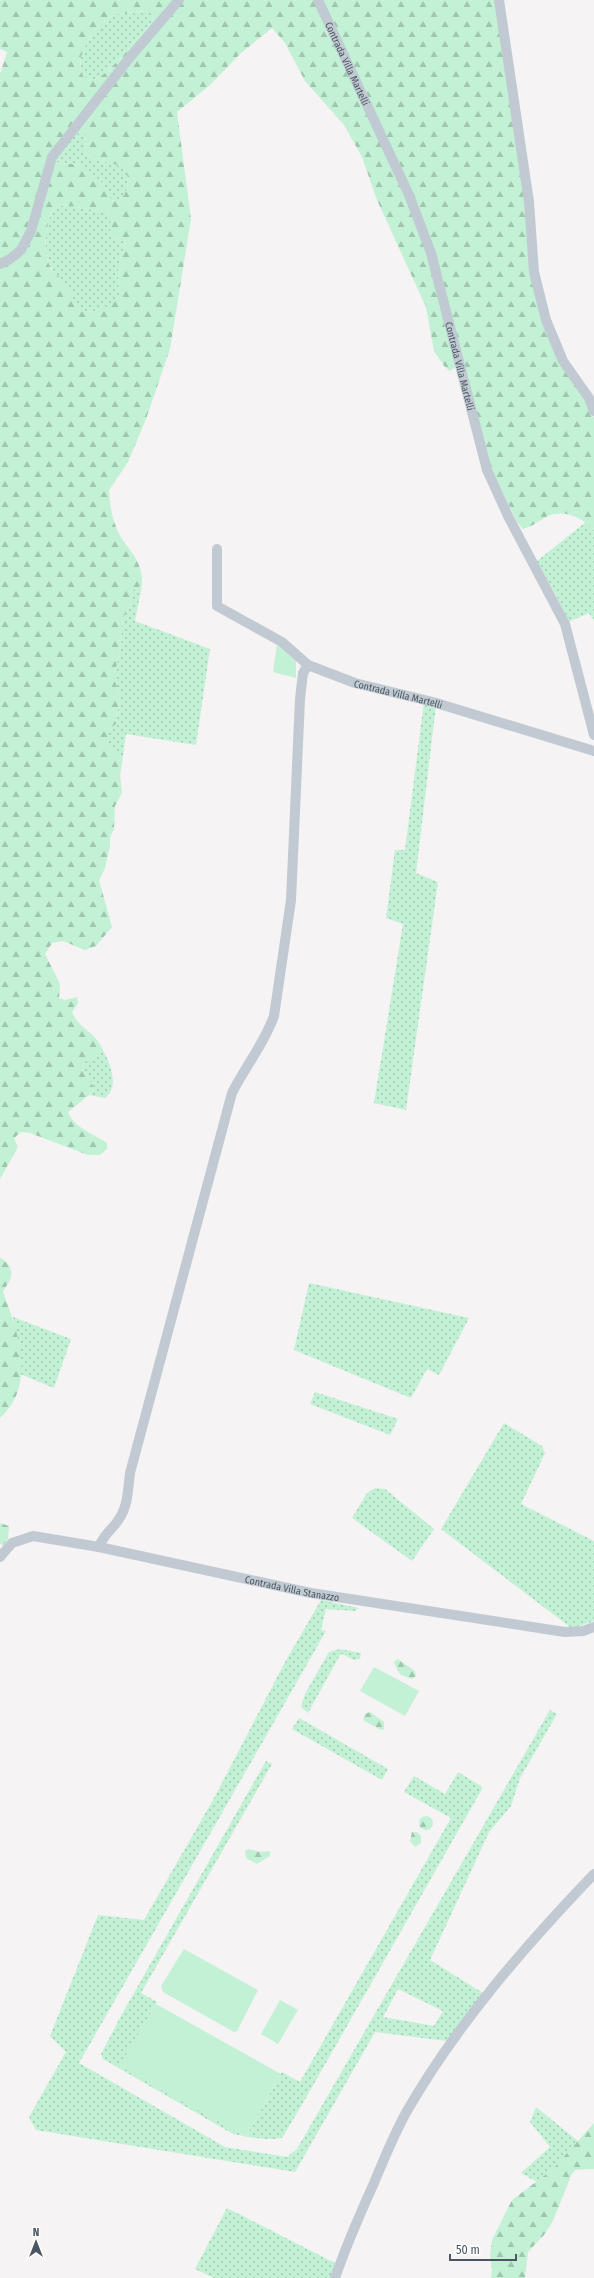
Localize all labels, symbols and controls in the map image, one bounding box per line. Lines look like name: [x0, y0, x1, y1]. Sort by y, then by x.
street label: Contrada Villa Martelli: [322, 20, 371, 108]
street label: Contrada Villa Martelli: [442, 321, 476, 412]
street label: Contrada Villa Martelli: [353, 678, 444, 712]
street label: Contrada Villa Stanazzo: [244, 1574, 340, 1604]
north arrow: [16, 2222, 56, 2262]
text: N: [33, 2226, 39, 2239]
scale bar: [450, 2236, 516, 2262]
text: 50 m: [456, 2243, 480, 2257]

